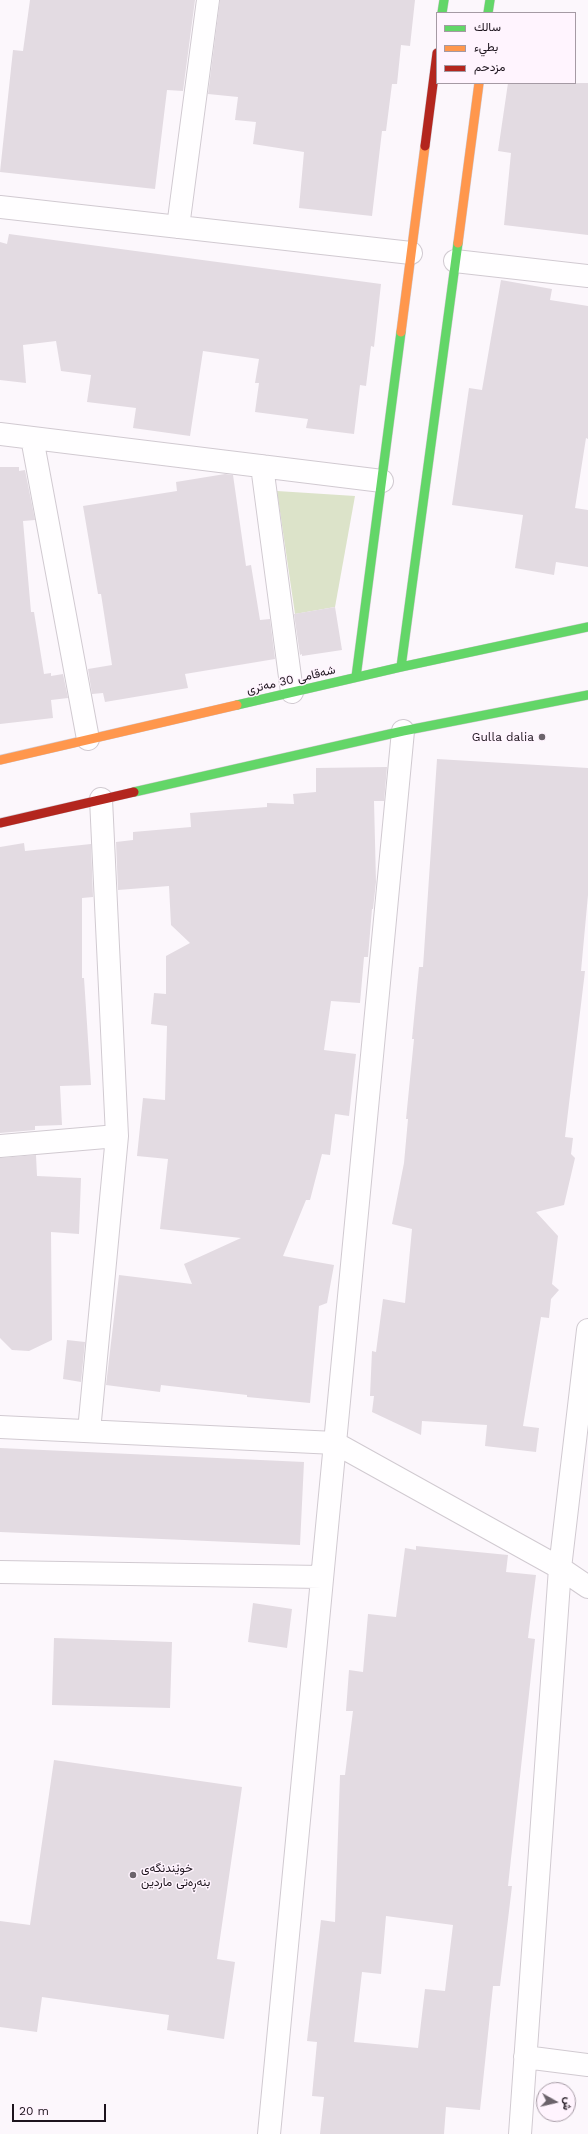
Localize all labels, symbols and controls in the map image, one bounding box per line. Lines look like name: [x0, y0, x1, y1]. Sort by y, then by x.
legend: [436, 12, 576, 84]
text: سالك: [474, 20, 501, 34]
text: بطيء: [474, 40, 498, 54]
text: مزدحم: [474, 60, 505, 74]
street label: شەقامی 30 مەتری: [245, 663, 337, 697]
place label: Gulla dalia: [472, 730, 534, 744]
marker: Gulla dalia: [537, 732, 547, 742]
place label: خوێندنگەی بنەڕەتی ماردین: [141, 1861, 210, 1889]
marker: خوێندنگەی بنەڕەتی ماردین: [128, 1870, 138, 1880]
north arrow: [536, 2082, 576, 2122]
scale bar: [14, 2096, 108, 2122]
text: ش: [560, 2096, 575, 2111]
text: 20 m: [19, 2104, 49, 2118]

